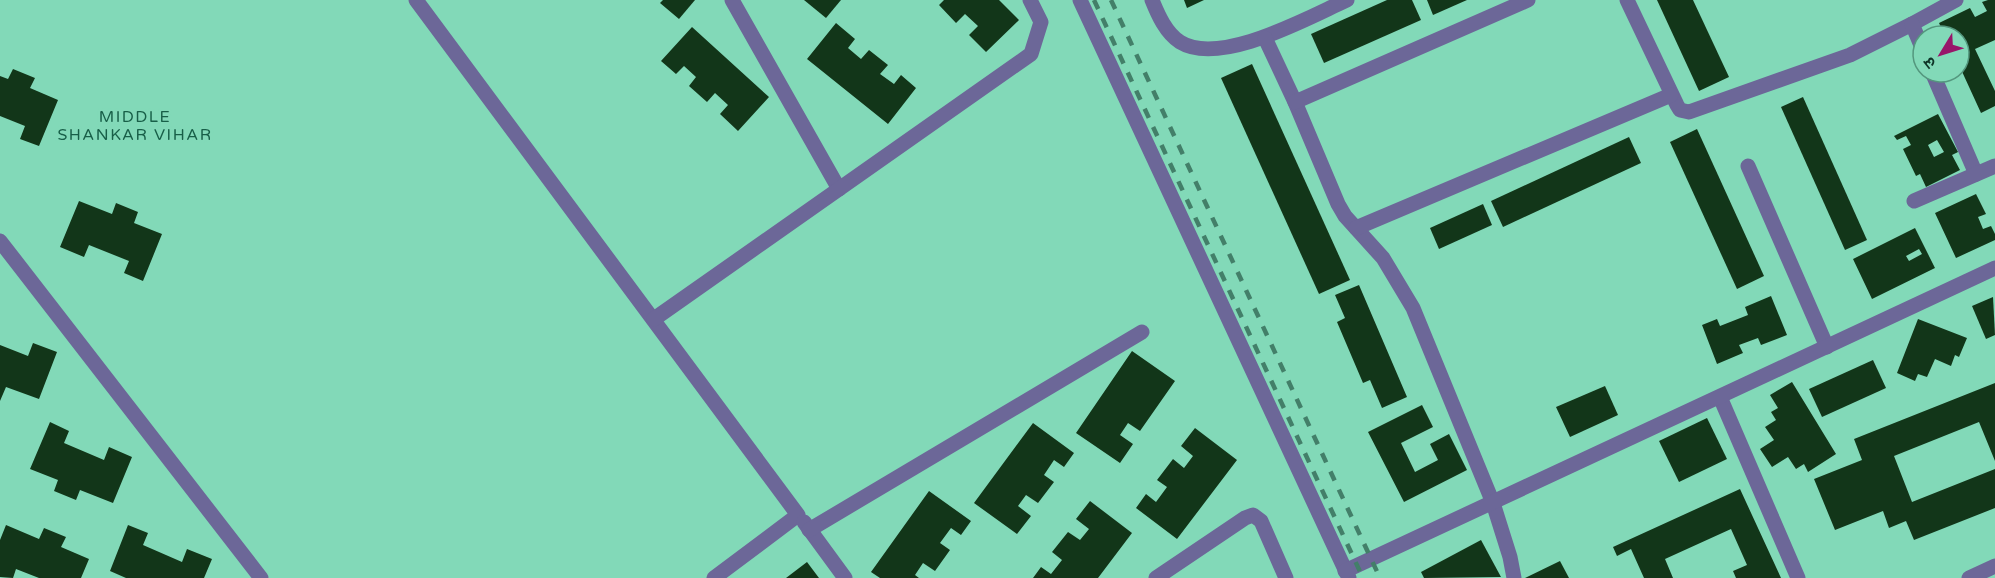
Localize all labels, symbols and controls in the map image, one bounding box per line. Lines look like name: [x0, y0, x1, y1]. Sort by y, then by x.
north arrow: [1911, 24, 1971, 84]
text: उ: [1919, 52, 1941, 72]
district label: MIDDLE SHANKAR VIHAR: [57, 107, 213, 145]

